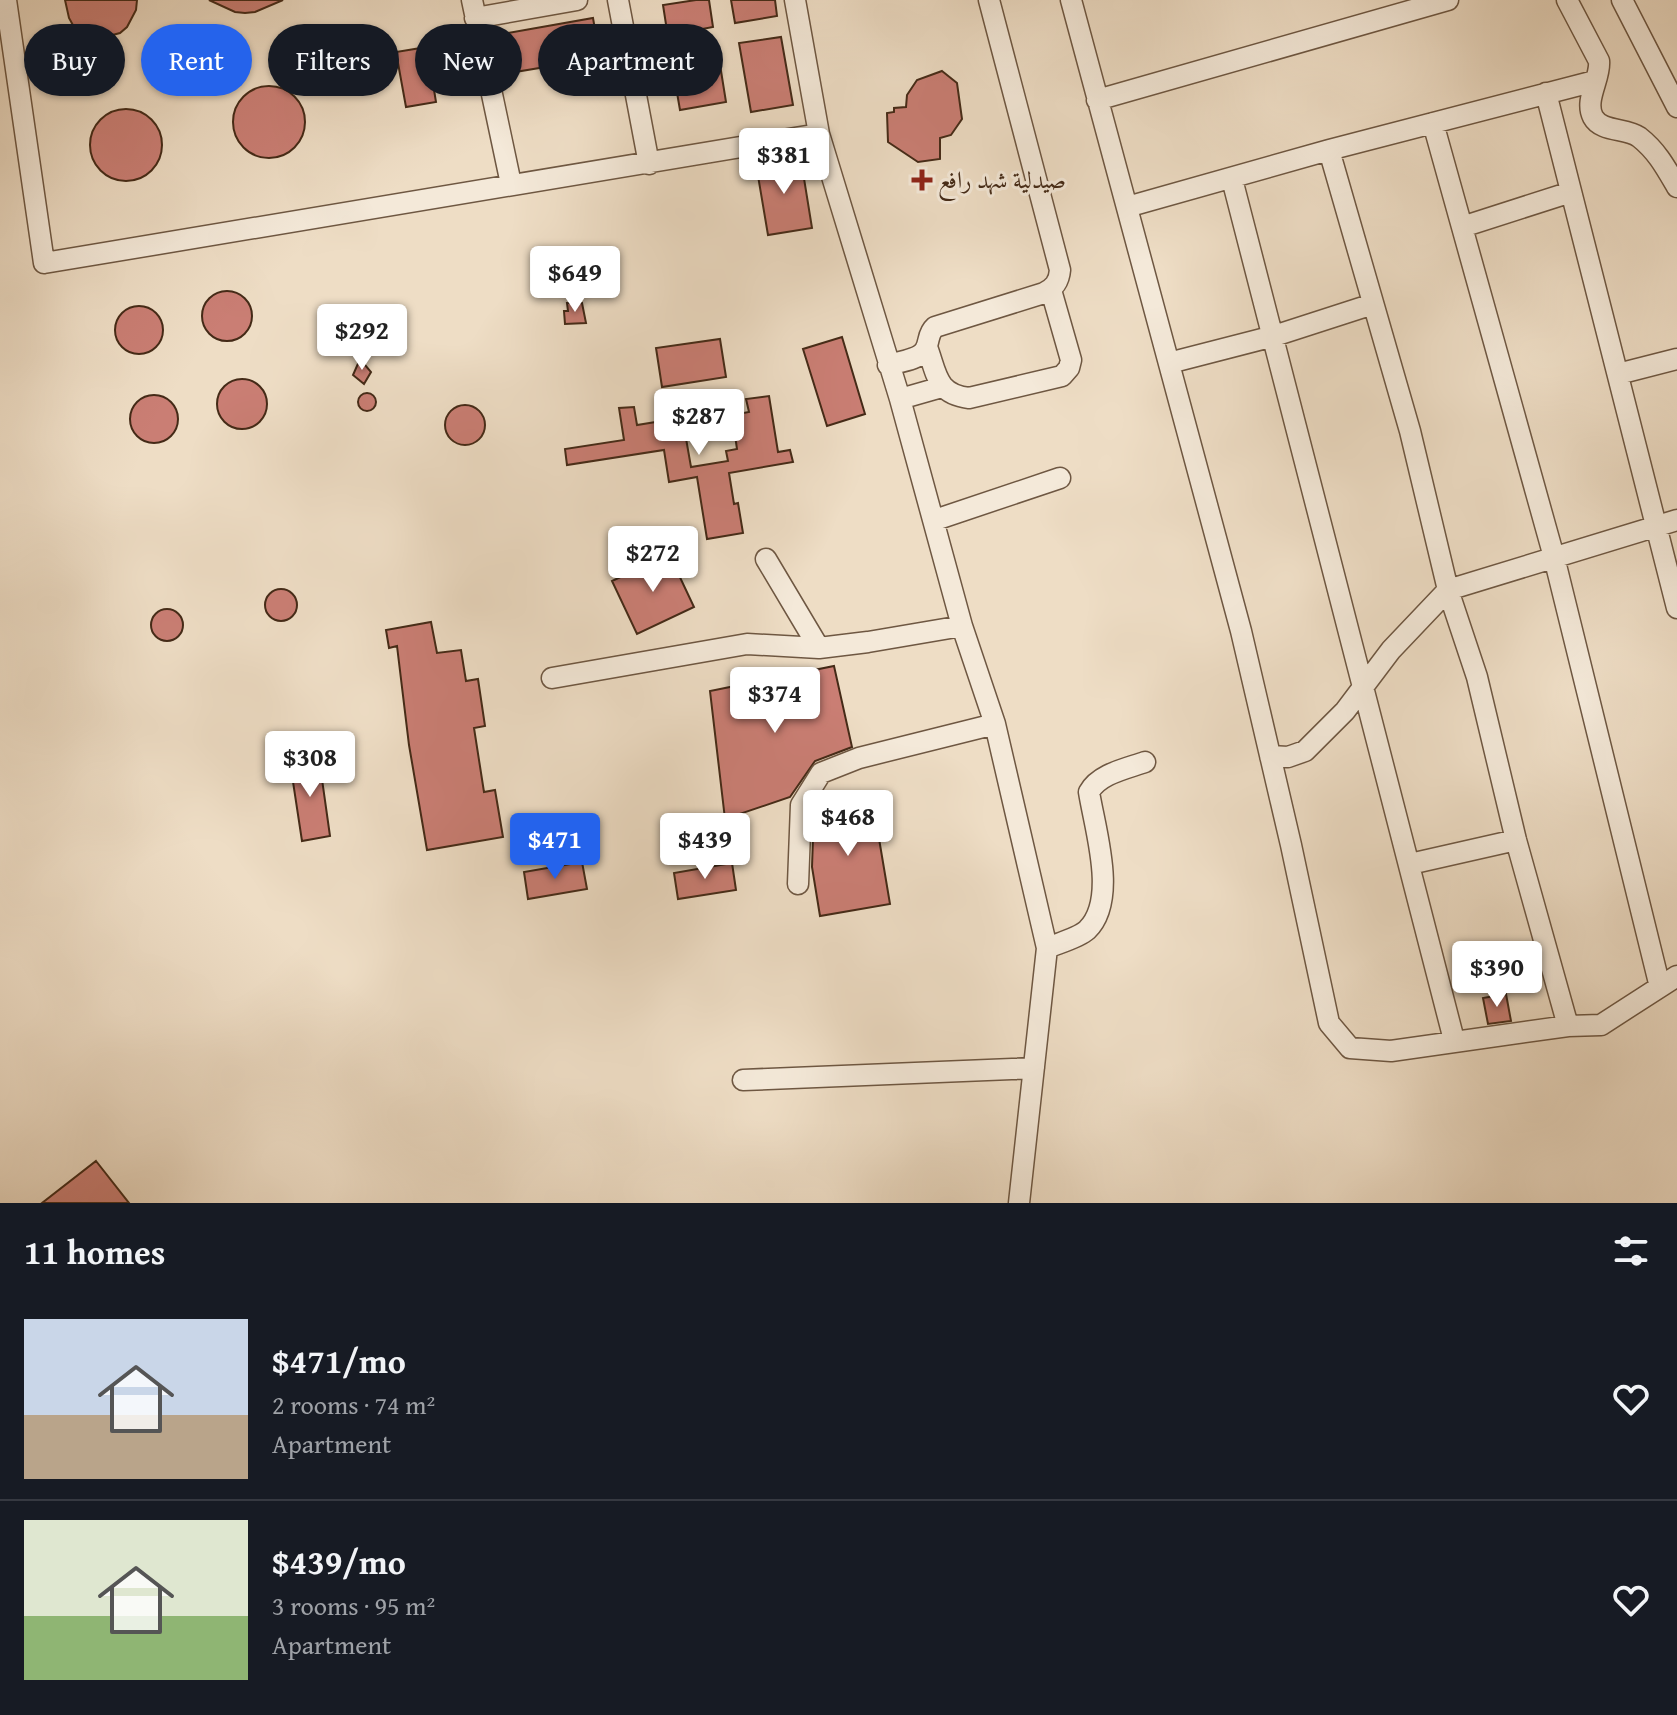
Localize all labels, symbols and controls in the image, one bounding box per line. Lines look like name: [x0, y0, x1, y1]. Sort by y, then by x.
chip: Buy: [24, 24, 125, 96]
chip: Rent: [141, 24, 252, 96]
chip: Filters: [268, 24, 399, 96]
chip: New: [415, 24, 522, 96]
chip: Apartment: [538, 24, 723, 96]
pin: $381: [737, 128, 831, 196]
text: $381: [757, 134, 811, 173]
place label: صيدلية شهد رافع: [938, 162, 1066, 202]
marker: صيدلية شهد رافع: [913, 171, 931, 189]
pin: $649: [528, 246, 622, 314]
text: $649: [548, 252, 602, 291]
pin: $292: [315, 304, 409, 372]
text: $292: [335, 310, 389, 349]
pin: $287: [652, 389, 746, 457]
text: $287: [672, 395, 726, 434]
pin: $272: [606, 526, 700, 594]
text: $272: [626, 532, 680, 571]
pin: $374: [728, 667, 822, 735]
text: $374: [748, 673, 802, 712]
pin: $308: [263, 731, 357, 799]
text: $308: [283, 737, 337, 776]
pin: $468: [801, 790, 895, 858]
text: $468: [821, 796, 875, 835]
pin: $471: [508, 813, 602, 881]
pin: $439: [658, 813, 752, 881]
text: $471: [528, 819, 582, 858]
text: $439: [678, 819, 732, 858]
pin: $390: [1450, 941, 1544, 1009]
text: $390: [1470, 947, 1524, 986]
text: 11 homes: [24, 1227, 165, 1276]
icon: filters: [1609, 1229, 1653, 1273]
text: $471/mo: [272, 1336, 406, 1385]
icon: home: [88, 1351, 184, 1447]
icon: heart: [1609, 1377, 1653, 1421]
text: 2 rooms · 74 m²: [272, 1385, 435, 1424]
text: Apartment: [272, 1424, 391, 1463]
text: $439/mo: [272, 1537, 406, 1586]
icon: home: [88, 1552, 184, 1648]
icon: heart: [1609, 1578, 1653, 1622]
text: 3 rooms · 95 m²: [272, 1586, 435, 1625]
text: Apartment: [272, 1625, 391, 1664]

